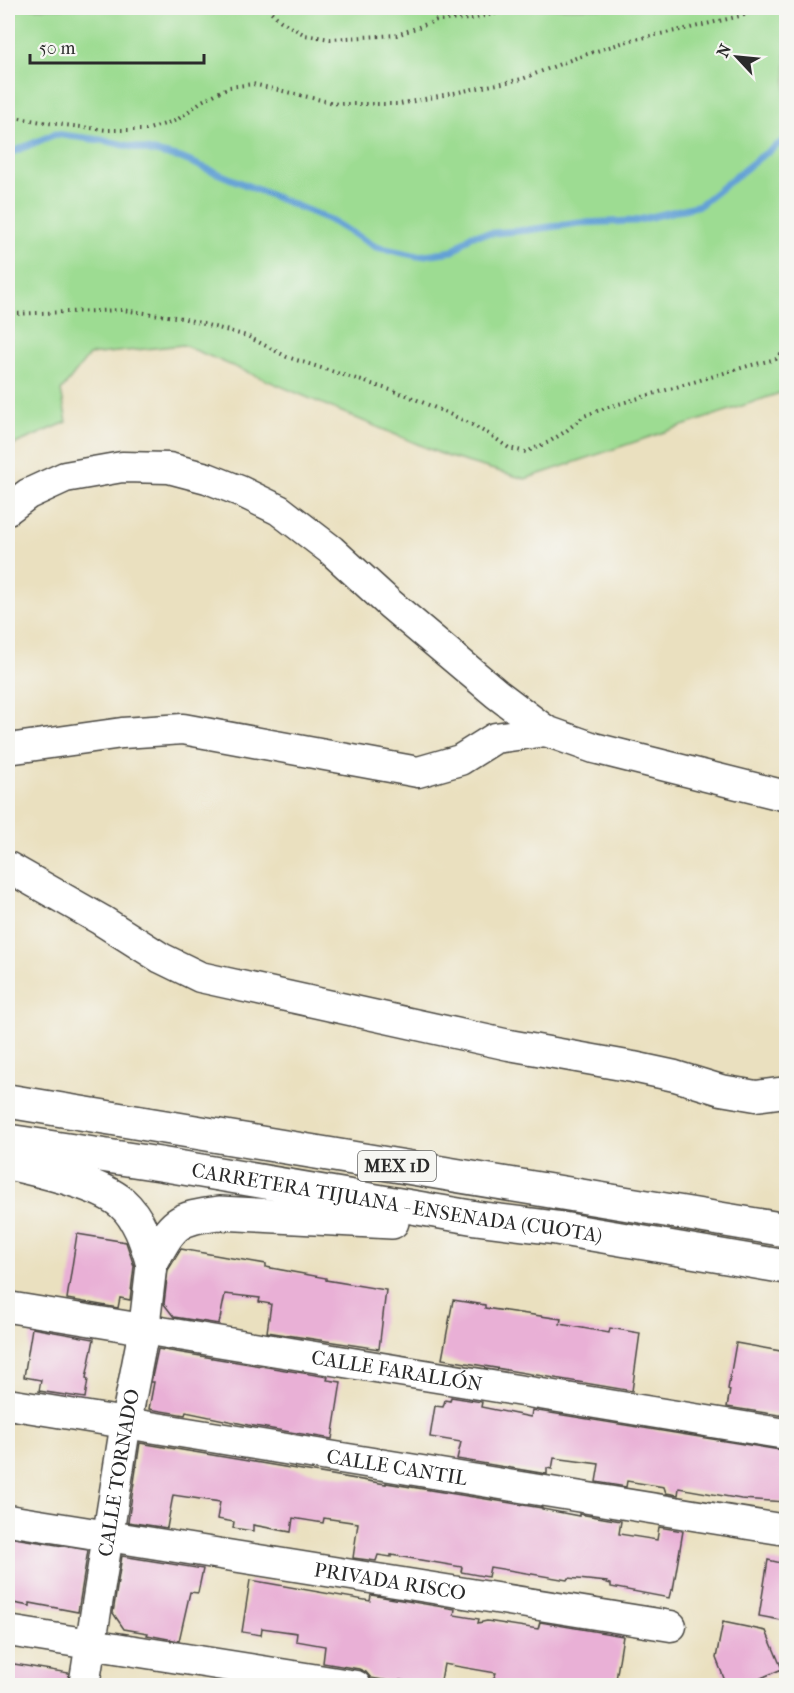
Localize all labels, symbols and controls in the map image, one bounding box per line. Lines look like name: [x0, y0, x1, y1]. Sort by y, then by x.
scale bar: [30, 27, 204, 65]
north arrow: [707, 27, 767, 87]
text: 50 m: [39, 38, 76, 59]
text: N: [713, 40, 736, 60]
road number: MEX 1D: [358, 1151, 436, 1181]
street label: CARRETERA TIJUANA - ENSENADA (CUOTA): [190, 1159, 604, 1248]
street label: CALLE FARALLÓN: [310, 1346, 484, 1396]
street label: CALLE TORNADO: [94, 1387, 144, 1558]
street label: CALLE CANTIL: [325, 1445, 469, 1490]
street label: PRIVADA RISCO: [313, 1558, 468, 1605]

